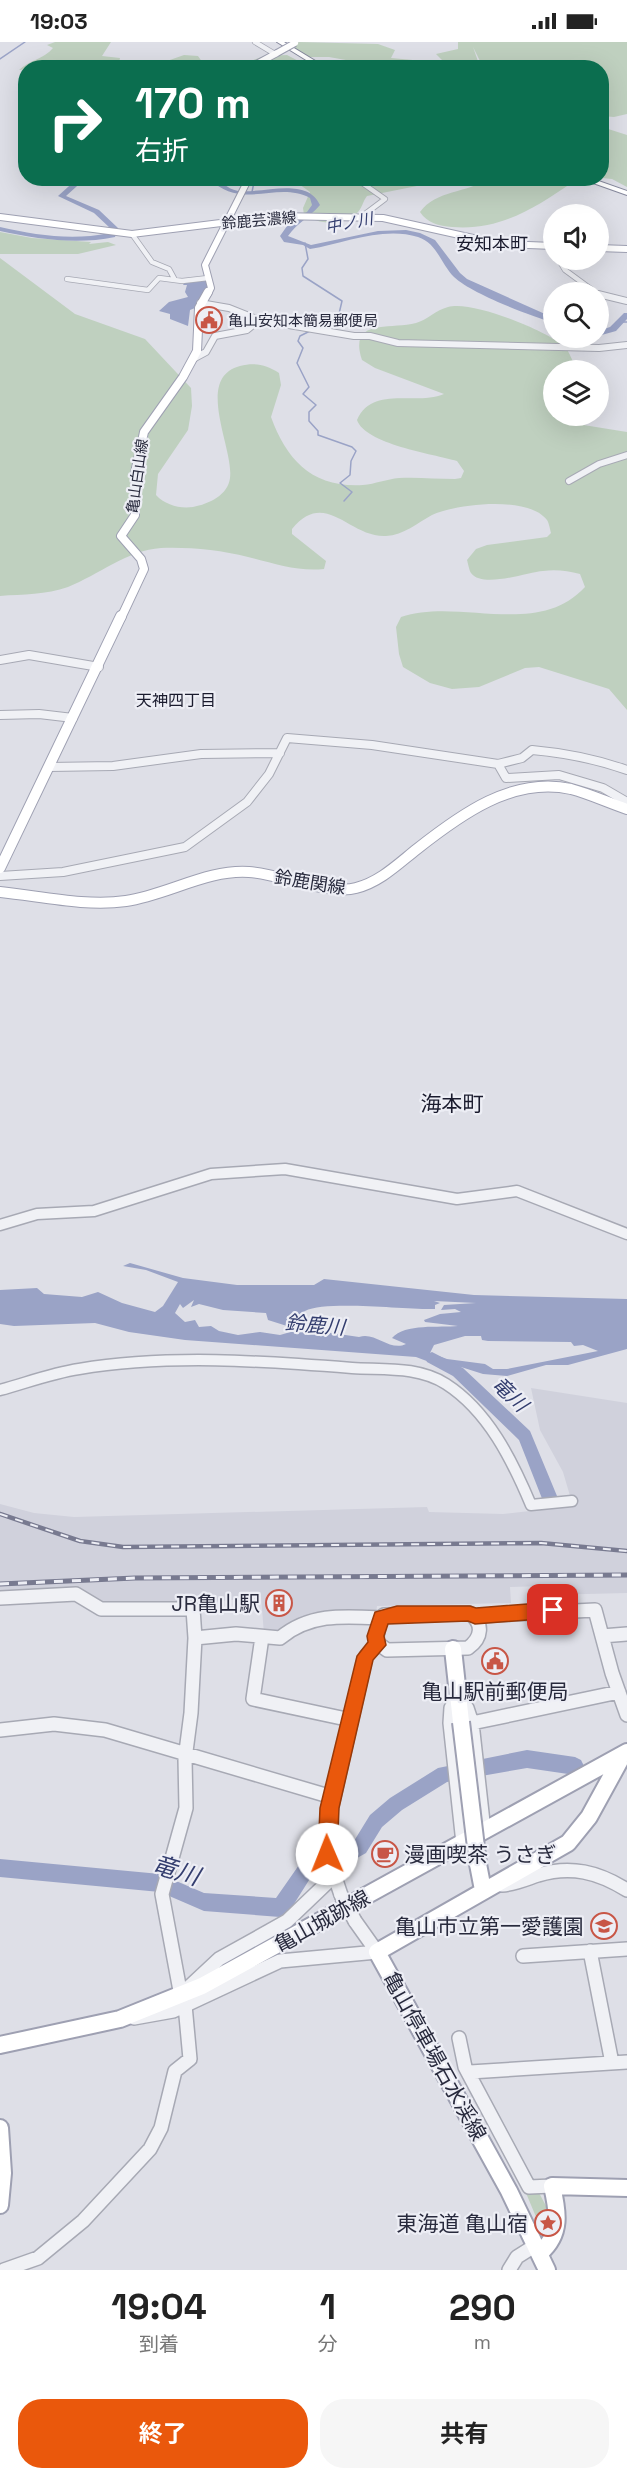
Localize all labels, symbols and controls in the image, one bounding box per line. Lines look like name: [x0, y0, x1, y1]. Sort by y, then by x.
text: 19:03: [30, 7, 88, 35]
text: 170 m: [135, 77, 251, 130]
icon: right: [36, 84, 114, 162]
text: 右折: [135, 133, 189, 168]
map controls: [543, 204, 609, 426]
button: sound: [543, 204, 609, 270]
street label: 鈴鹿芸濃線: [221, 207, 297, 233]
water label: 中ノ川: [323, 208, 377, 238]
district label: 安知本町: [456, 232, 528, 255]
button: search: [543, 282, 609, 348]
public building icon: 亀山安知本簡易郵便局: [194, 305, 224, 335]
place label: 亀山安知本簡易郵便局: [228, 311, 378, 330]
button: layers: [543, 360, 609, 426]
street label: 亀山白山線: [122, 438, 152, 514]
district label: 天神四丁目: [136, 690, 216, 711]
street label: 鈴鹿関線: [273, 865, 347, 899]
district label: 海本町: [421, 1090, 484, 1117]
water label: 鈴鹿川: [284, 1309, 348, 1341]
water label: 竜川: [487, 1371, 535, 1419]
pin: [527, 1584, 578, 1635]
building icon: JR亀山駅: [264, 1588, 294, 1618]
place label: JR亀山駅: [171, 1590, 260, 1617]
icon: arrive: [536, 1593, 569, 1626]
public building icon: 亀山駅前郵便局: [480, 1646, 510, 1676]
place label: 亀山駅前郵便局: [422, 1678, 569, 1705]
position arrow: [295, 1822, 359, 1886]
cafe icon: 漫画喫茶 うさぎ: [370, 1839, 400, 1869]
place label: 漫画喫茶 うさぎ: [404, 1841, 556, 1868]
water label: 竜川: [149, 1848, 206, 1893]
street label: 亀山城跡線: [270, 1884, 374, 1958]
school or university icon: 亀山市立第一愛護園: [589, 1911, 619, 1941]
place label: 亀山市立第一愛護園: [395, 1913, 584, 1940]
street label: 亀山停車場石水渓線: [377, 1967, 493, 2145]
place icon: 東海道 亀山宿: [533, 2208, 563, 2238]
place label: 東海道 亀山宿: [397, 2210, 528, 2237]
text: 19:04: [111, 2284, 207, 2330]
text: 1: [320, 2284, 336, 2330]
text: 290: [449, 2285, 516, 2331]
text: m: [474, 2329, 491, 2355]
text: 到着: [139, 2331, 179, 2357]
text: 分: [318, 2331, 338, 2357]
button: 終了: [18, 2399, 308, 2468]
button: 共有: [320, 2399, 609, 2468]

